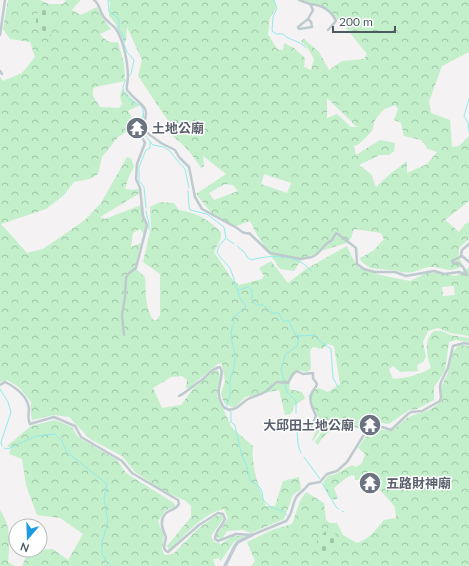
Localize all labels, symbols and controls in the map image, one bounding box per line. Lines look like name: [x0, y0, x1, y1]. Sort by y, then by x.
scale bar: [333, 8, 395, 34]
text: 200 m: [339, 14, 373, 29]
temple icon: 土地公廟: [124, 115, 150, 141]
place label: 土地公廟: [152, 120, 204, 136]
temple icon: 大邱田土地公廟: [357, 412, 383, 438]
place label: 大邱田土地公廟: [263, 417, 354, 433]
temple icon: 五路財神廟: [357, 470, 383, 496]
place label: 五路財神廟: [386, 475, 451, 491]
north arrow: [8, 518, 48, 558]
text: N: [18, 540, 31, 555]

